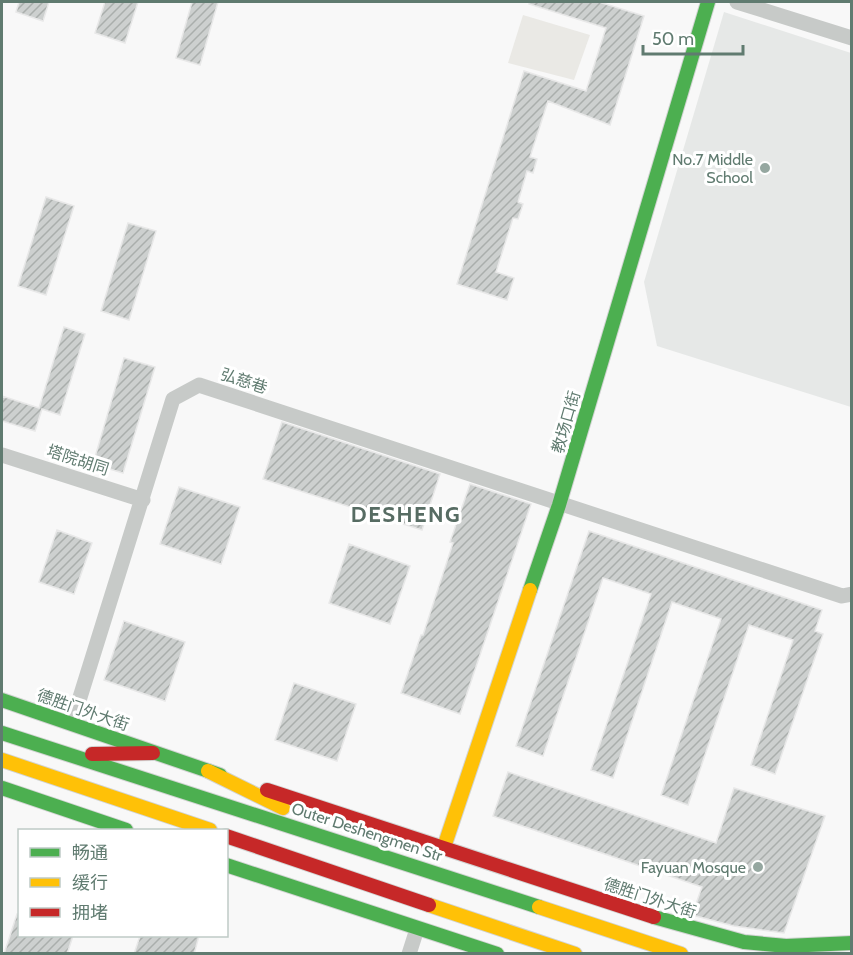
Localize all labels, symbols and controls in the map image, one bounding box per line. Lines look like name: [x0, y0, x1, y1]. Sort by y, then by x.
scale bar: [643, 18, 744, 56]
text: 50 m: [652, 28, 694, 50]
place label: No.7 Middle School: [672, 150, 753, 187]
marker: No.7 Middle School: [758, 161, 772, 175]
street label: 弘慈巷: [218, 365, 270, 397]
street label: 教场口街: [548, 389, 584, 455]
street label: 塔院胡同: [45, 441, 111, 479]
district label: DESHENG: [351, 501, 461, 528]
street label: 德胜门外大街: [35, 685, 131, 735]
street label: Outer Deshengmen Str: [289, 799, 446, 866]
legend: [18, 829, 228, 937]
text: 畅通: [72, 842, 108, 864]
place label: Fayuan Mosque: [641, 858, 746, 877]
marker: Fayuan Mosque: [751, 860, 765, 874]
text: 缓行: [72, 872, 108, 894]
street label: 德胜门外大街: [601, 874, 699, 922]
text: 拥堵: [72, 902, 108, 924]

